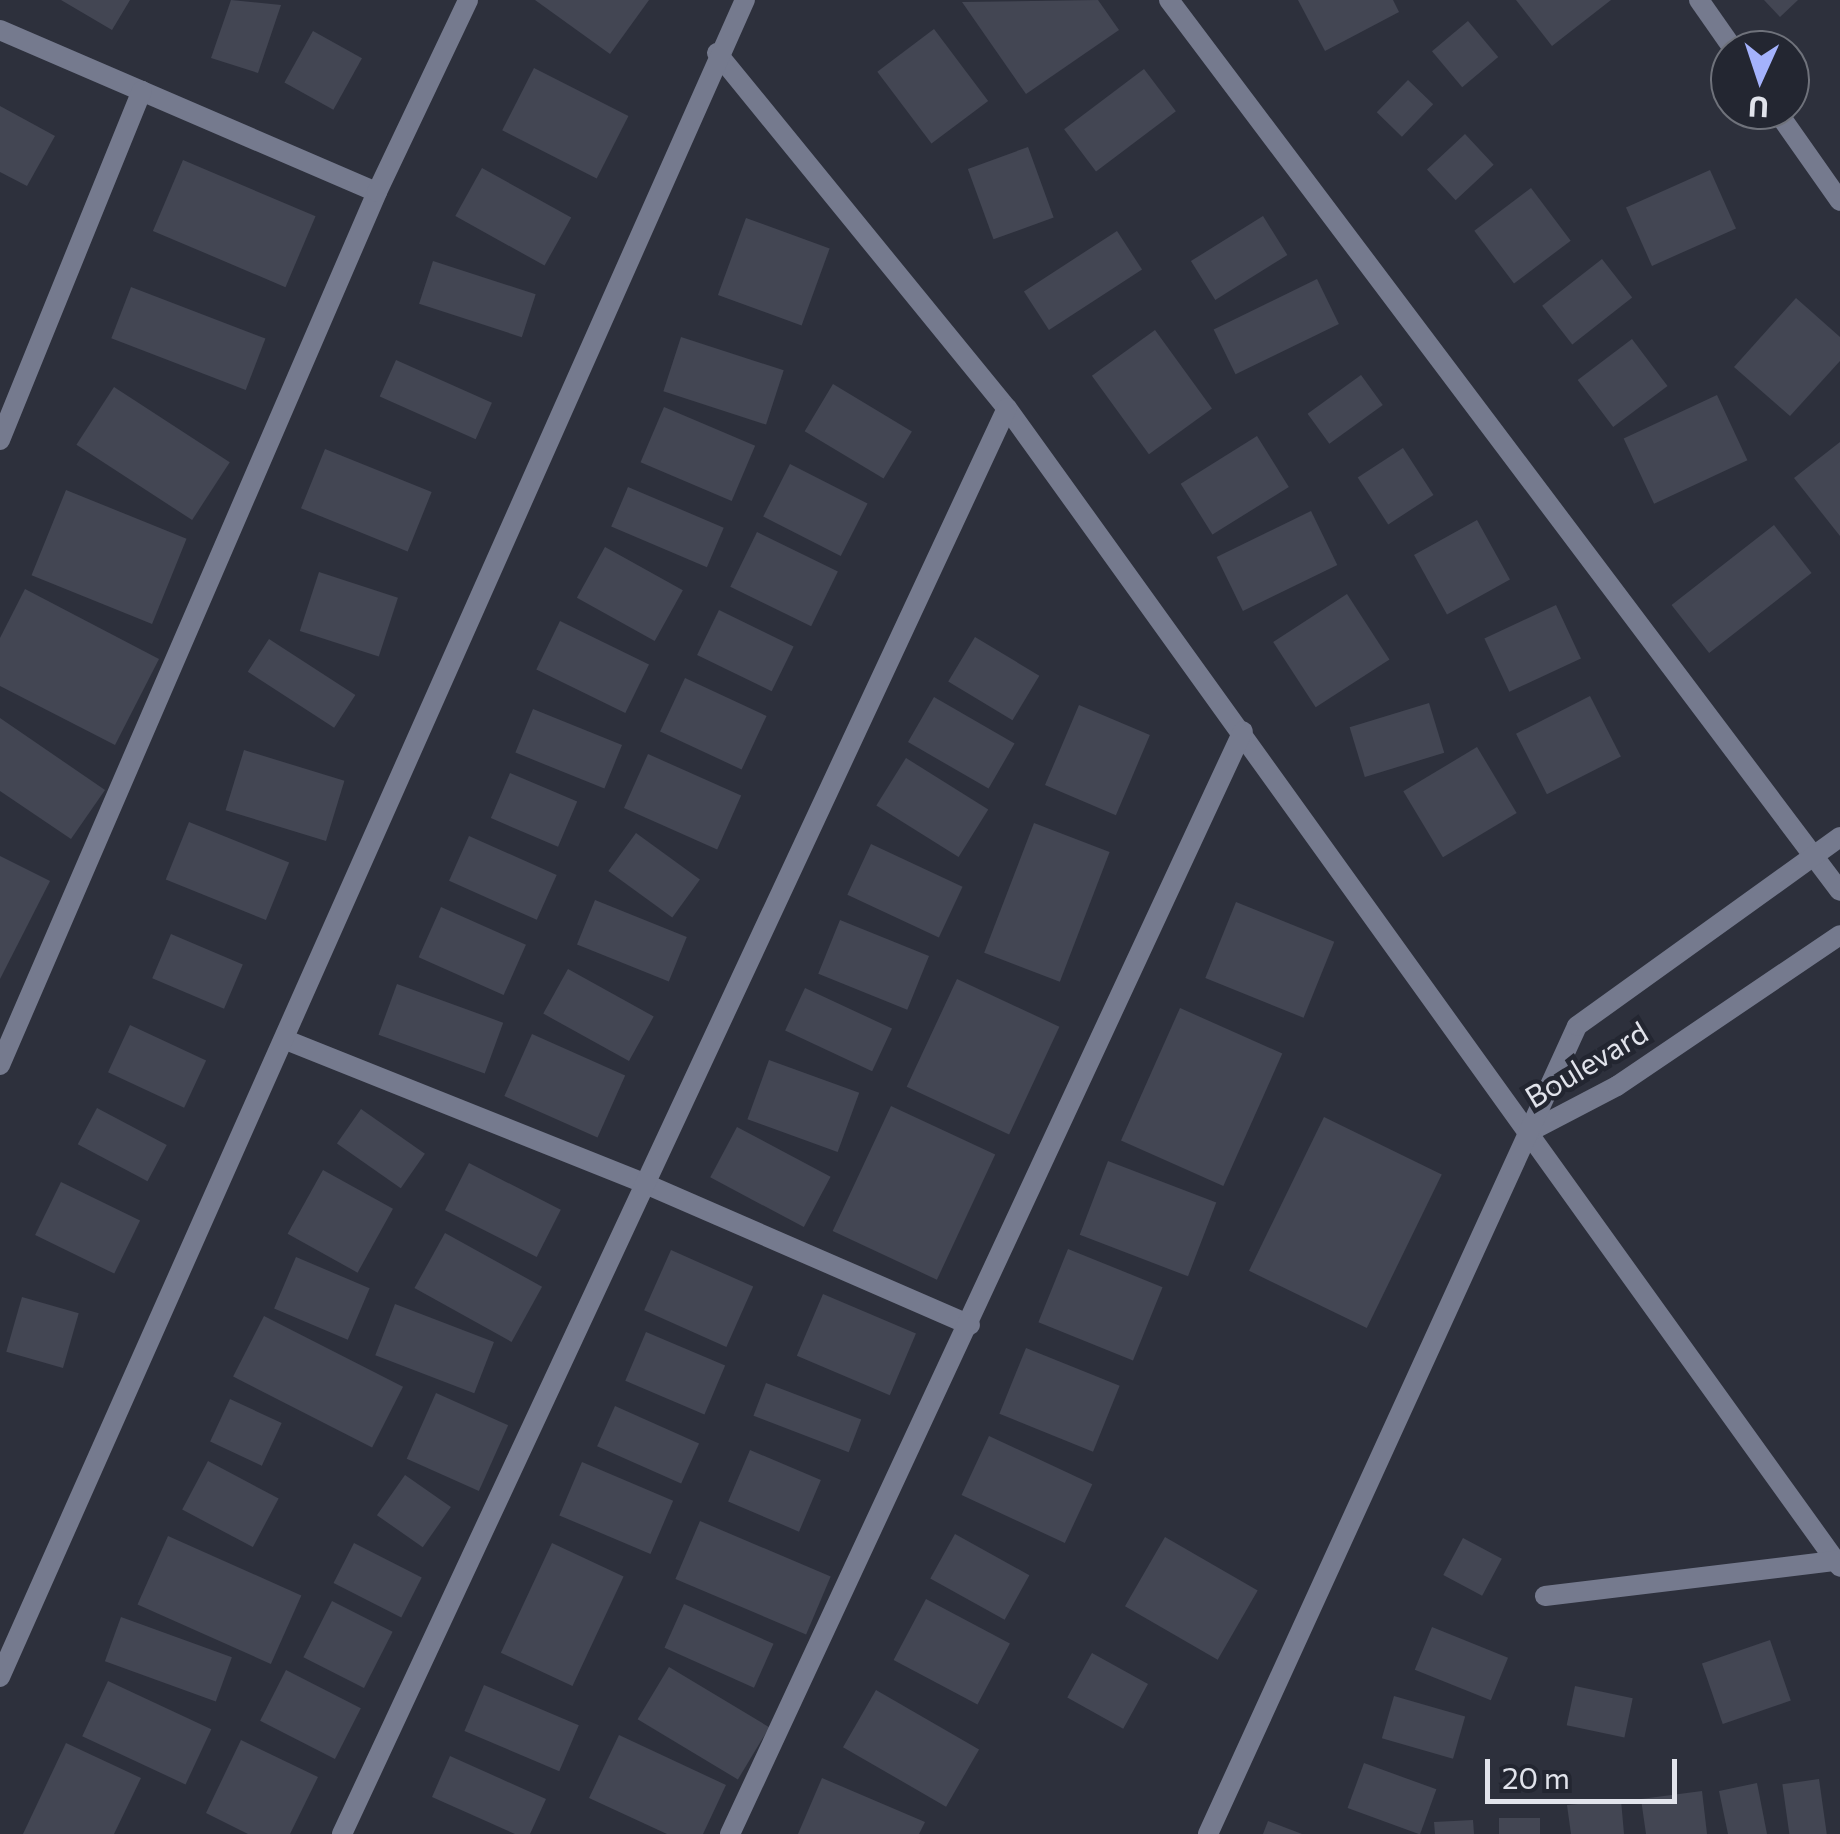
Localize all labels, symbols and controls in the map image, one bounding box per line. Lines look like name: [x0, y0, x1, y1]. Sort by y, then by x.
north arrow: [1710, 30, 1810, 130]
text: U: [1747, 90, 1770, 125]
street label: Boulevard: [1518, 1013, 1654, 1115]
scale bar: [1490, 1739, 1682, 1801]
text: 20 m: [1502, 1758, 1570, 1795]

